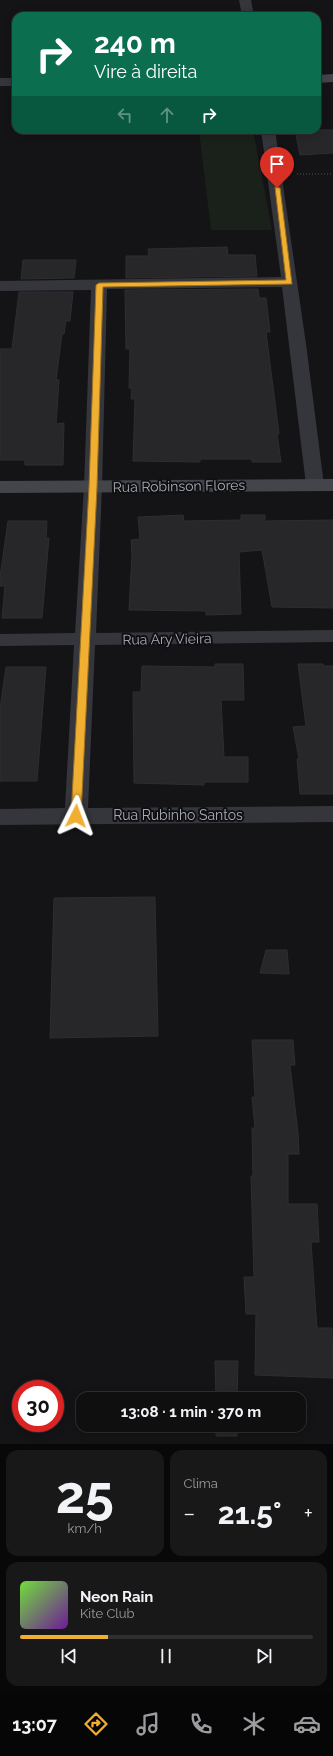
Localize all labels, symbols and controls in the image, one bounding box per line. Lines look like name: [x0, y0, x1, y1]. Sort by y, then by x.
text: 240 m: [94, 27, 176, 60]
icon: right: [28, 28, 80, 80]
text: Vire à direita: [94, 61, 197, 82]
icon: left: [114, 104, 136, 126]
icon: ahead: [156, 104, 178, 126]
icon: right: [198, 104, 220, 126]
pin: [260, 147, 294, 188]
icon: arrive: [266, 153, 288, 175]
street label: Rua Robinson Flores: [113, 477, 246, 495]
street label: Rua Ary Vieira: [122, 630, 212, 648]
position arrow: [55, 795, 97, 837]
street label: Rua Rubinho Santos: [113, 807, 243, 823]
speed limit sign: 30: [12, 1380, 64, 1432]
text: 13:08 · 1 min · 370 m: [121, 1403, 261, 1421]
text: 25: [56, 1464, 114, 1525]
text: Clima: [184, 1476, 218, 1491]
text: 21.5°: [218, 1496, 281, 1531]
text: −: [184, 1500, 195, 1526]
text: +: [304, 1500, 313, 1526]
text: km/h: [68, 1521, 102, 1536]
text: Neon Rain: [80, 1588, 153, 1606]
text: Kite Club: [80, 1606, 135, 1621]
icon: previous: [58, 1645, 80, 1667]
icon: pause: [155, 1645, 177, 1667]
icon: next: [253, 1645, 275, 1667]
icon: directions: [82, 1710, 110, 1738]
icon: music: [134, 1710, 162, 1738]
icon: phone: [187, 1710, 215, 1738]
icon: climate: [240, 1710, 268, 1738]
icon: car: [293, 1710, 321, 1738]
text: 13:07: [12, 1714, 57, 1735]

